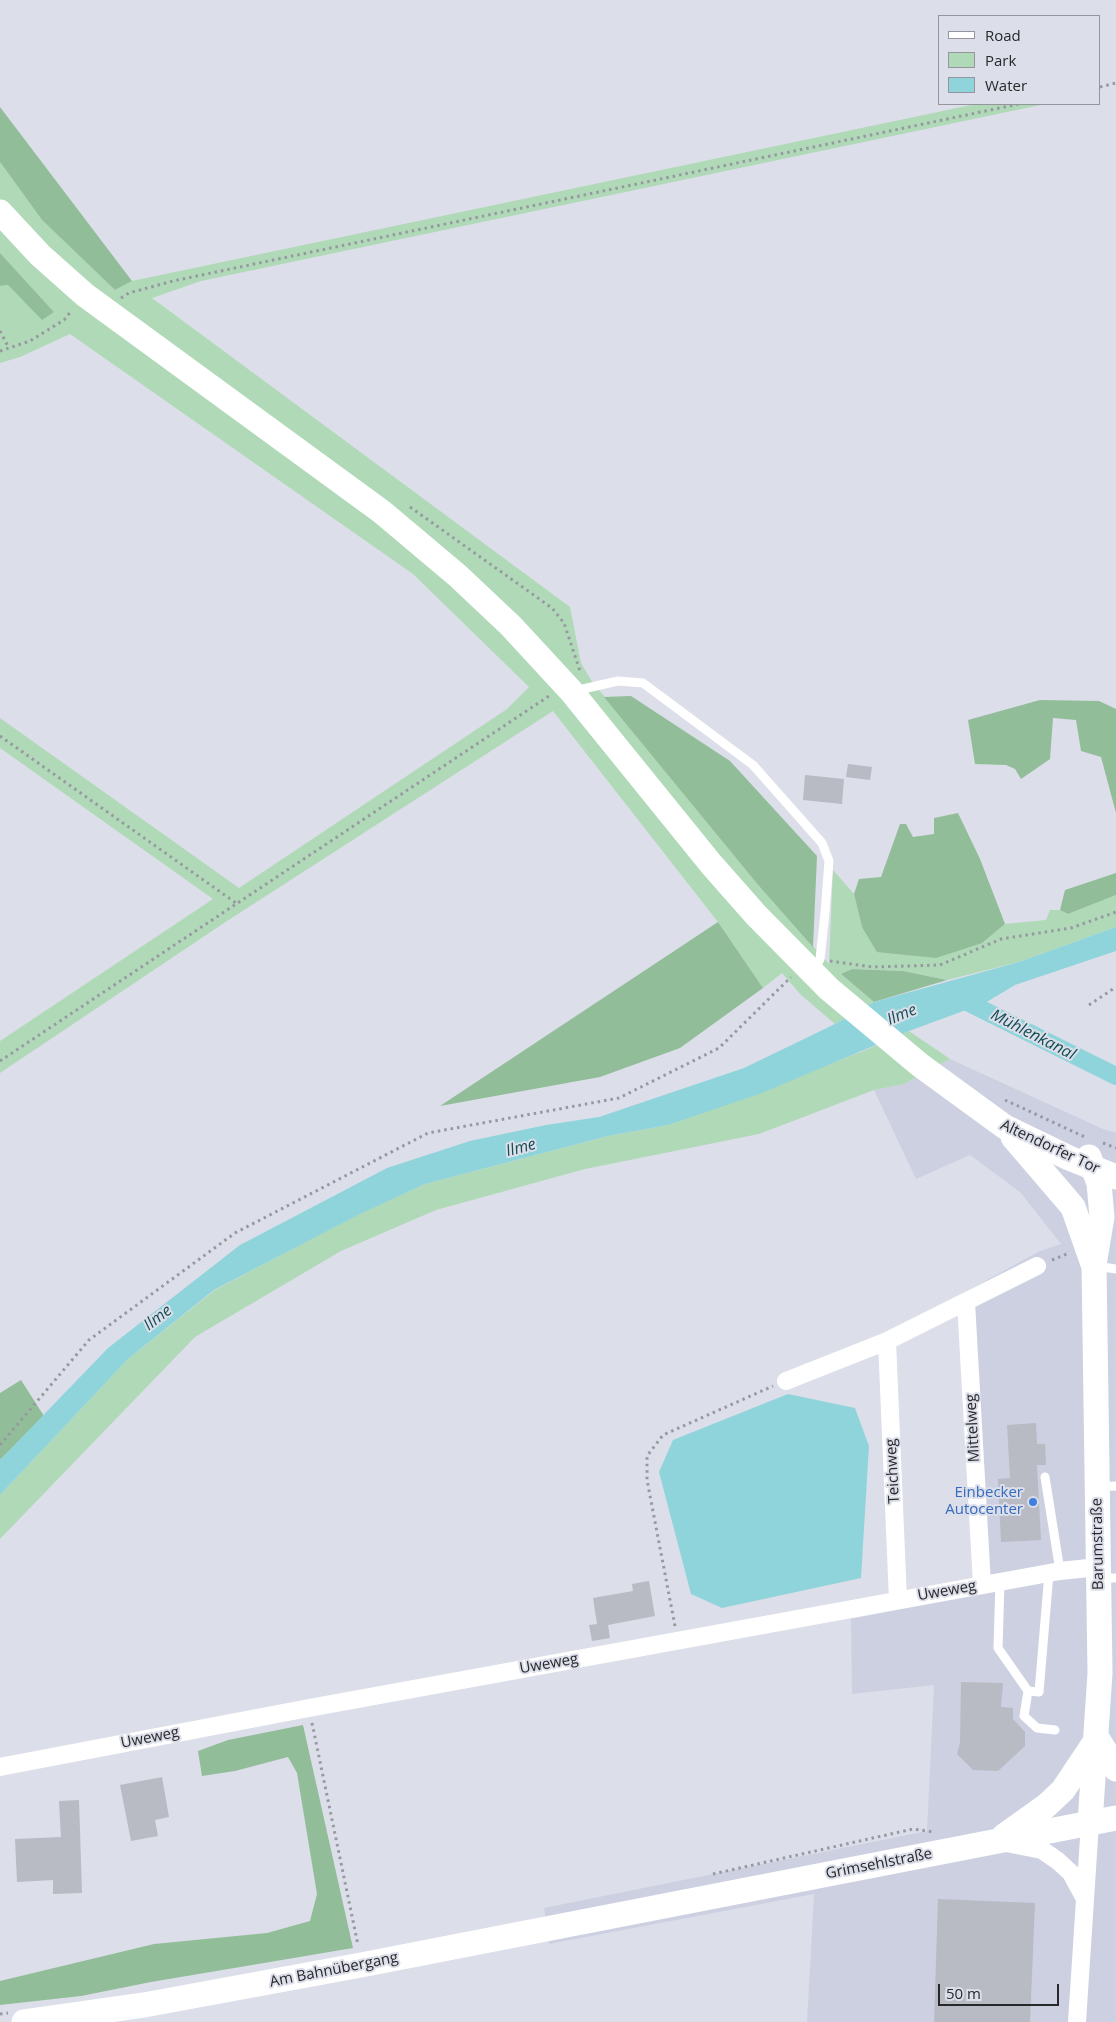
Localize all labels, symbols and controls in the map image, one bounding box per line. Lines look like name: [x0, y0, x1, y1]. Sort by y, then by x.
legend: [938, 15, 1101, 105]
text: Road: [985, 25, 1021, 45]
text: Park: [985, 50, 1016, 70]
text: Water: [985, 75, 1027, 95]
water label: Ilme: [884, 1000, 920, 1030]
water label: Mühlenkanal: [988, 1006, 1078, 1064]
street label: Altendorfer Tor: [997, 1116, 1103, 1178]
water label: Ilme: [504, 1135, 538, 1161]
water label: Ilme: [140, 1301, 176, 1335]
street label: Mittelweg: [962, 1393, 984, 1463]
street label: Teichweg: [882, 1438, 904, 1504]
place label: Einbecker Autocenter: [945, 1484, 1023, 1519]
marker: Einbecker Autocenter: [1027, 1496, 1039, 1508]
street label: Barumstraße: [1088, 1498, 1108, 1590]
street label: Uweweg: [916, 1577, 978, 1605]
street label: Uweweg: [518, 1650, 580, 1678]
street label: Uweweg: [119, 1724, 181, 1752]
street label: Grimsehlstraße: [824, 1845, 934, 1883]
street label: Am Bahnübergang: [268, 1949, 400, 1991]
scale bar: [941, 1974, 1062, 2006]
text: 50 m: [946, 1983, 981, 2003]

